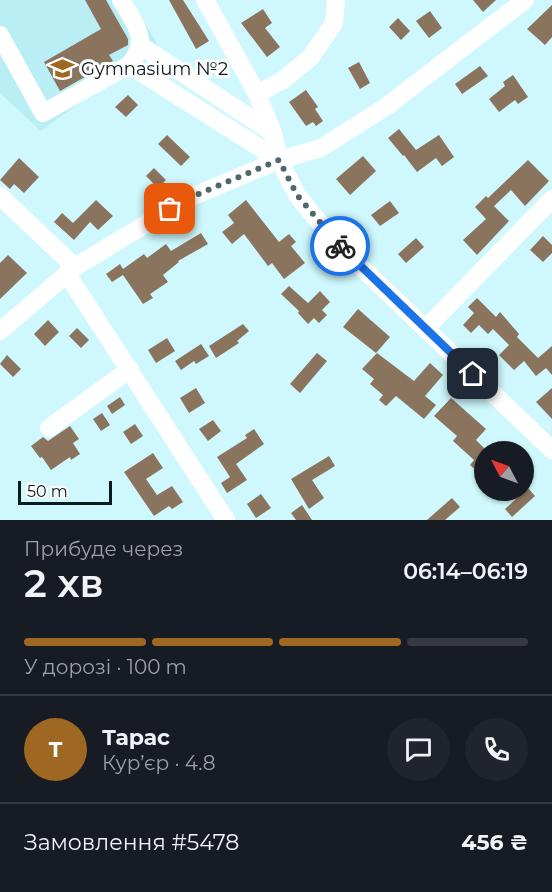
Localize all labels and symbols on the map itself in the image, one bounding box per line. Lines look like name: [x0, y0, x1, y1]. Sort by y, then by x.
school or university icon: Gymnasium №2: [50, 56, 76, 82]
place label: Gymnasium №2: [81, 58, 228, 80]
pin: [144, 183, 195, 234]
courier: [310, 216, 370, 276]
pin: [447, 348, 498, 399]
north arrow: [474, 441, 534, 501]
scale bar: [18, 478, 112, 505]

